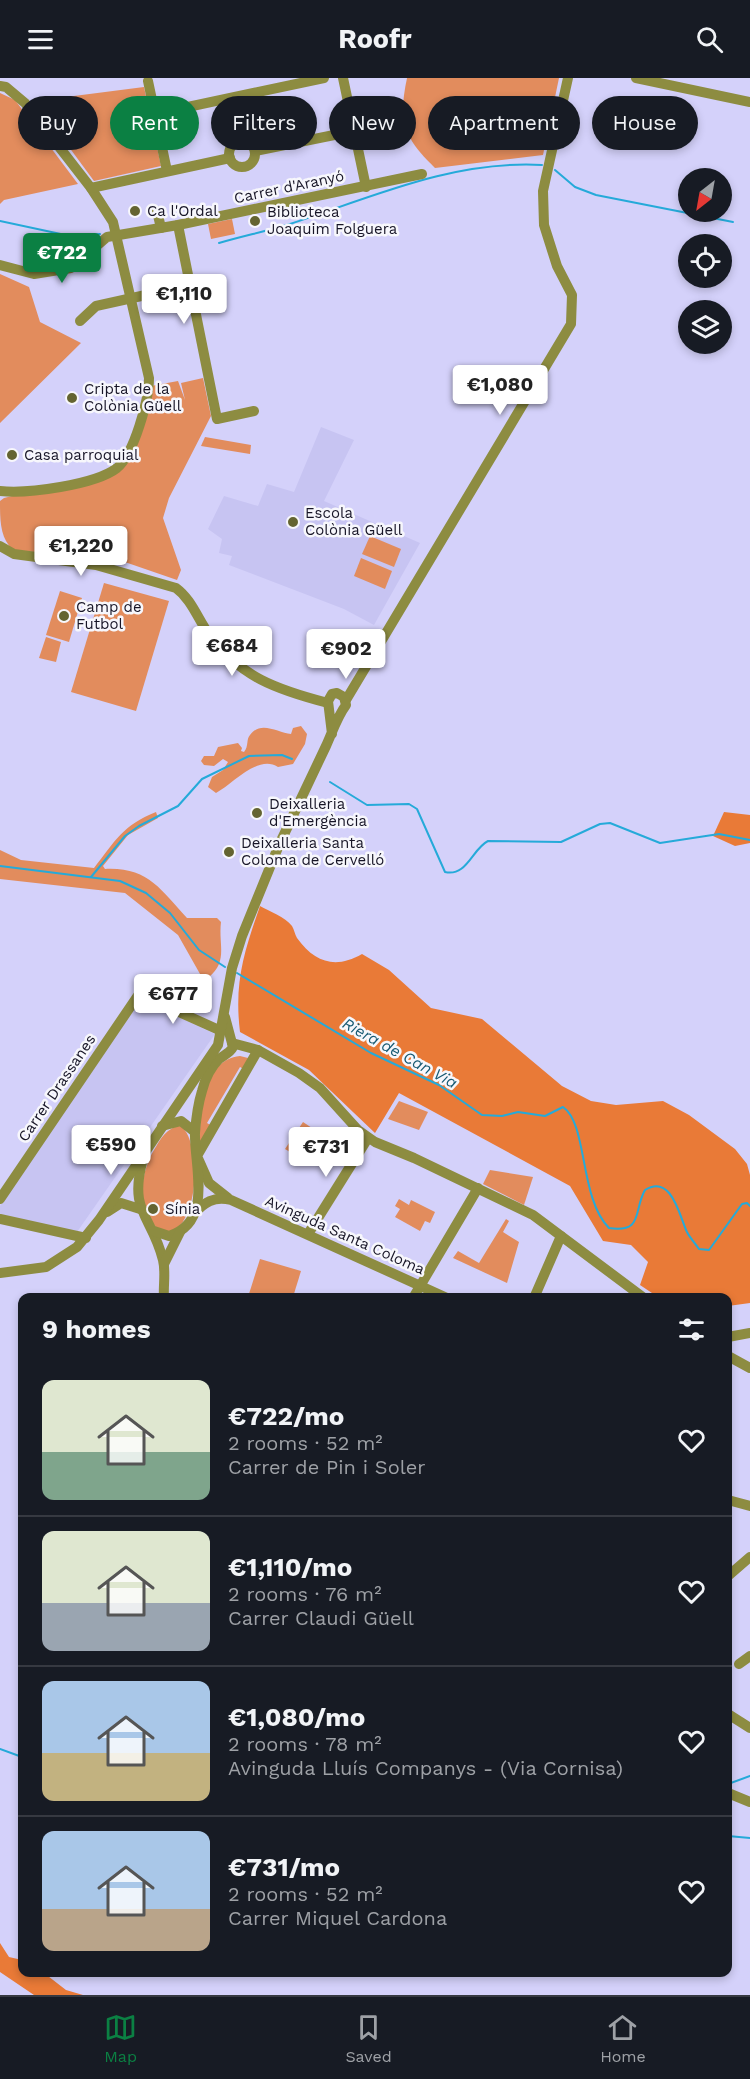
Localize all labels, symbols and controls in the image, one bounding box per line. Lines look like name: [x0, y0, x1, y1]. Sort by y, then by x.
icon: menu: [24, 23, 57, 56]
text: Roofr: [338, 23, 412, 55]
icon: search: [693, 23, 726, 56]
chip: Buy: [18, 96, 98, 150]
chip: Rent: [110, 96, 199, 150]
chip: Filters: [211, 96, 317, 150]
chip: New: [329, 96, 416, 150]
chip: Apartment: [428, 96, 580, 150]
chip: House: [592, 96, 698, 150]
street label: Carrer d'Aranyó: [232, 167, 346, 207]
north arrow: [678, 168, 732, 222]
map controls: [678, 168, 732, 354]
place label: Ca l'Ordal: [147, 202, 218, 220]
place label: Biblioteca Joaquim Folguera: [267, 203, 398, 238]
marker: Ca l'Ordal: [128, 204, 142, 218]
marker: Biblioteca Joaquim Folguera: [248, 214, 262, 228]
pin: €722: [26, 233, 98, 284]
button: locate: [678, 234, 732, 288]
text: €722: [37, 240, 87, 264]
pin: €1,110: [135, 274, 233, 325]
text: €1,110: [156, 281, 212, 305]
button: layers: [678, 300, 732, 354]
pin: €1,080: [451, 365, 549, 416]
text: €1,080: [467, 372, 533, 396]
place label: Cripta de la Colònia Güell: [84, 380, 182, 415]
marker: Cripta de la Colònia Güell: [65, 391, 79, 405]
place label: Casa parroquial: [24, 446, 139, 464]
marker: Casa parroquial: [5, 448, 19, 462]
place label: Escola Colònia Güell: [305, 504, 403, 539]
marker: Escola Colònia Güell: [286, 515, 300, 529]
pin: €1,220: [32, 526, 130, 577]
text: €1,220: [48, 533, 114, 557]
place label: Camp de Futbol: [76, 598, 142, 633]
marker: Camp de Futbol: [57, 609, 71, 623]
pin: €684: [196, 626, 268, 677]
pin: €902: [310, 629, 382, 680]
text: €684: [206, 633, 258, 657]
text: €902: [320, 636, 372, 660]
place label: Deixalleria d'Emergència: [269, 795, 367, 830]
marker: Deixalleria d'Emergència: [250, 806, 264, 820]
place label: Deixalleria Santa Coloma de Cervelló: [241, 834, 384, 869]
marker: Deixalleria Santa Coloma de Cervelló: [222, 845, 236, 859]
pin: €677: [137, 974, 209, 1025]
text: €677: [148, 981, 198, 1005]
water label: Riera de Can Via: [339, 1014, 461, 1092]
street label: Carrer Drassanes: [14, 1031, 100, 1145]
pin: €590: [75, 1125, 147, 1176]
pin: €731: [290, 1127, 362, 1178]
text: €590: [86, 1132, 136, 1156]
text: €731: [303, 1134, 349, 1158]
street label: Avinguda Santa Coloma: [262, 1192, 428, 1279]
place label: Sínia: [165, 1200, 201, 1218]
marker: Sínia: [146, 1202, 160, 1216]
icon: filters: [675, 1313, 708, 1346]
text: 9 homes: [42, 1314, 151, 1344]
text: €722/mo: [228, 1401, 344, 1431]
icon: home: [90, 1404, 162, 1476]
icon: heart: [675, 1424, 708, 1457]
text: 2 rooms · 52 m²: [228, 1431, 383, 1455]
text: Carrer de Pin i Soler: [228, 1455, 426, 1479]
text: €1,110/mo: [228, 1552, 352, 1582]
icon: home: [90, 1555, 162, 1627]
icon: heart: [675, 1575, 708, 1608]
text: 2 rooms · 76 m²: [228, 1582, 381, 1606]
text: Carrer Claudi Güell: [228, 1606, 414, 1630]
text: €1,080/mo: [228, 1702, 365, 1732]
icon: home: [90, 1705, 162, 1777]
icon: heart: [675, 1725, 708, 1758]
text: 2 rooms · 78 m²: [228, 1732, 382, 1756]
text: Avinguda Lluís Companys - (Via Cornisa): [228, 1756, 623, 1780]
text: €731/mo: [228, 1852, 340, 1882]
icon: home: [90, 1855, 162, 1927]
icon: heart: [675, 1875, 708, 1908]
text: 2 rooms · 52 m²: [228, 1882, 383, 1906]
text: Carrer Miquel Cardona: [228, 1906, 447, 1930]
tab: Map: [104, 2011, 137, 2066]
tab: Saved: [345, 2011, 392, 2066]
tab: Home: [600, 2011, 646, 2066]

